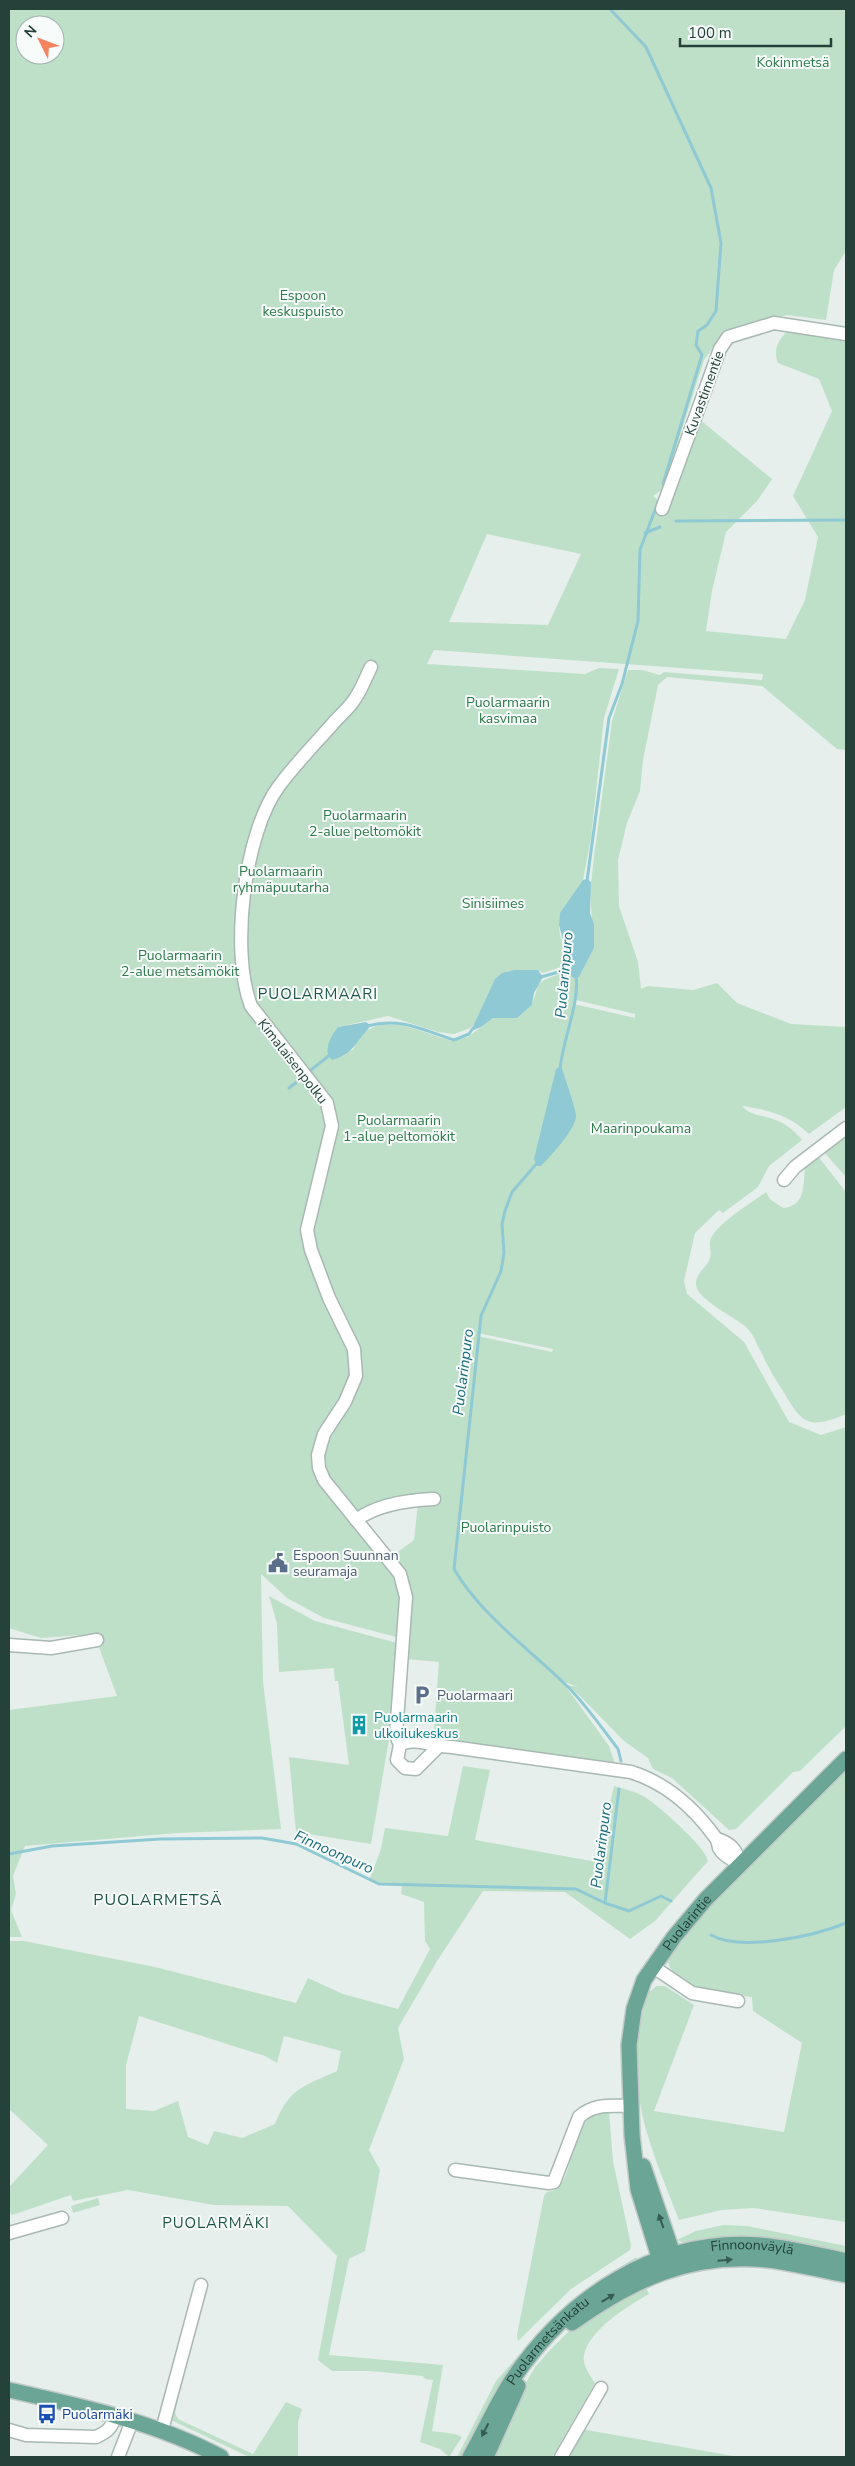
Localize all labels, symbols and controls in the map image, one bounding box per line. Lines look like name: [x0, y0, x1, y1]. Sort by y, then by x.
north arrow: [15, 15, 65, 65]
scale bar: [680, 15, 831, 47]
text: N: [20, 21, 41, 42]
text: 100 m: [688, 23, 732, 43]
park label: Kokinmetsä: [756, 53, 830, 72]
park label: Espoon keskuspuisto: [262, 286, 344, 321]
street label: Kuvastimentie: [680, 348, 729, 438]
park label: Puolarmaarin kasvimaa: [466, 693, 550, 728]
park label: Puolarmaarin 2-alue peltomökit: [309, 806, 421, 841]
park label: Puolarmaarin ryhmäpuutarha: [233, 862, 329, 897]
park label: Sinisiimes: [462, 894, 524, 913]
water label: Puolarinpuro: [550, 931, 578, 1019]
park label: Puolarmaarin 2-alue metsämökit: [121, 946, 239, 981]
district label: PUOLARMAARI: [258, 984, 378, 1004]
street label: Kimalaisenpolku: [253, 1015, 332, 1108]
park label: Puolarmaarin 1-alue peltomökit: [343, 1111, 455, 1146]
park label: Maarinpoukama: [591, 1119, 691, 1138]
water label: Puolarinpuro: [448, 1328, 478, 1416]
park label: Puolarinpuisto: [461, 1518, 552, 1537]
place label: Espoon Suunnan seuramaja: [293, 1546, 399, 1581]
public building icon: Espoon Suunnan seuramaja: [267, 1552, 289, 1574]
parking icon: Puolarmaari: [411, 1684, 433, 1706]
place label: Puolarmaari: [437, 1686, 513, 1705]
place label: Puolarmaarin ulkoilukeskus: [374, 1708, 459, 1743]
building icon: Puolarmaarin ulkoilukeskus: [348, 1714, 370, 1736]
water label: Puolarinpuro: [586, 1801, 616, 1889]
water label: Finnoonpuro: [291, 1826, 377, 1878]
district label: PUOLARMETSÄ: [93, 1889, 223, 1911]
street label: Puolarintie: [658, 1890, 716, 1955]
district label: PUOLARMÄKI: [162, 2213, 270, 2233]
one-way arrow: [657, 2213, 664, 2228]
street label: Finnoonväylä: [709, 2235, 795, 2259]
one-way arrow: [717, 2256, 733, 2264]
street label: Puolarmetsänkatu: [502, 2292, 593, 2389]
one-way arrow: [602, 2293, 615, 2302]
bus stop icon: Puolarmäki: [36, 2403, 58, 2425]
place label: Puolarmäki: [62, 2405, 133, 2424]
one-way arrow: [481, 2423, 489, 2437]

